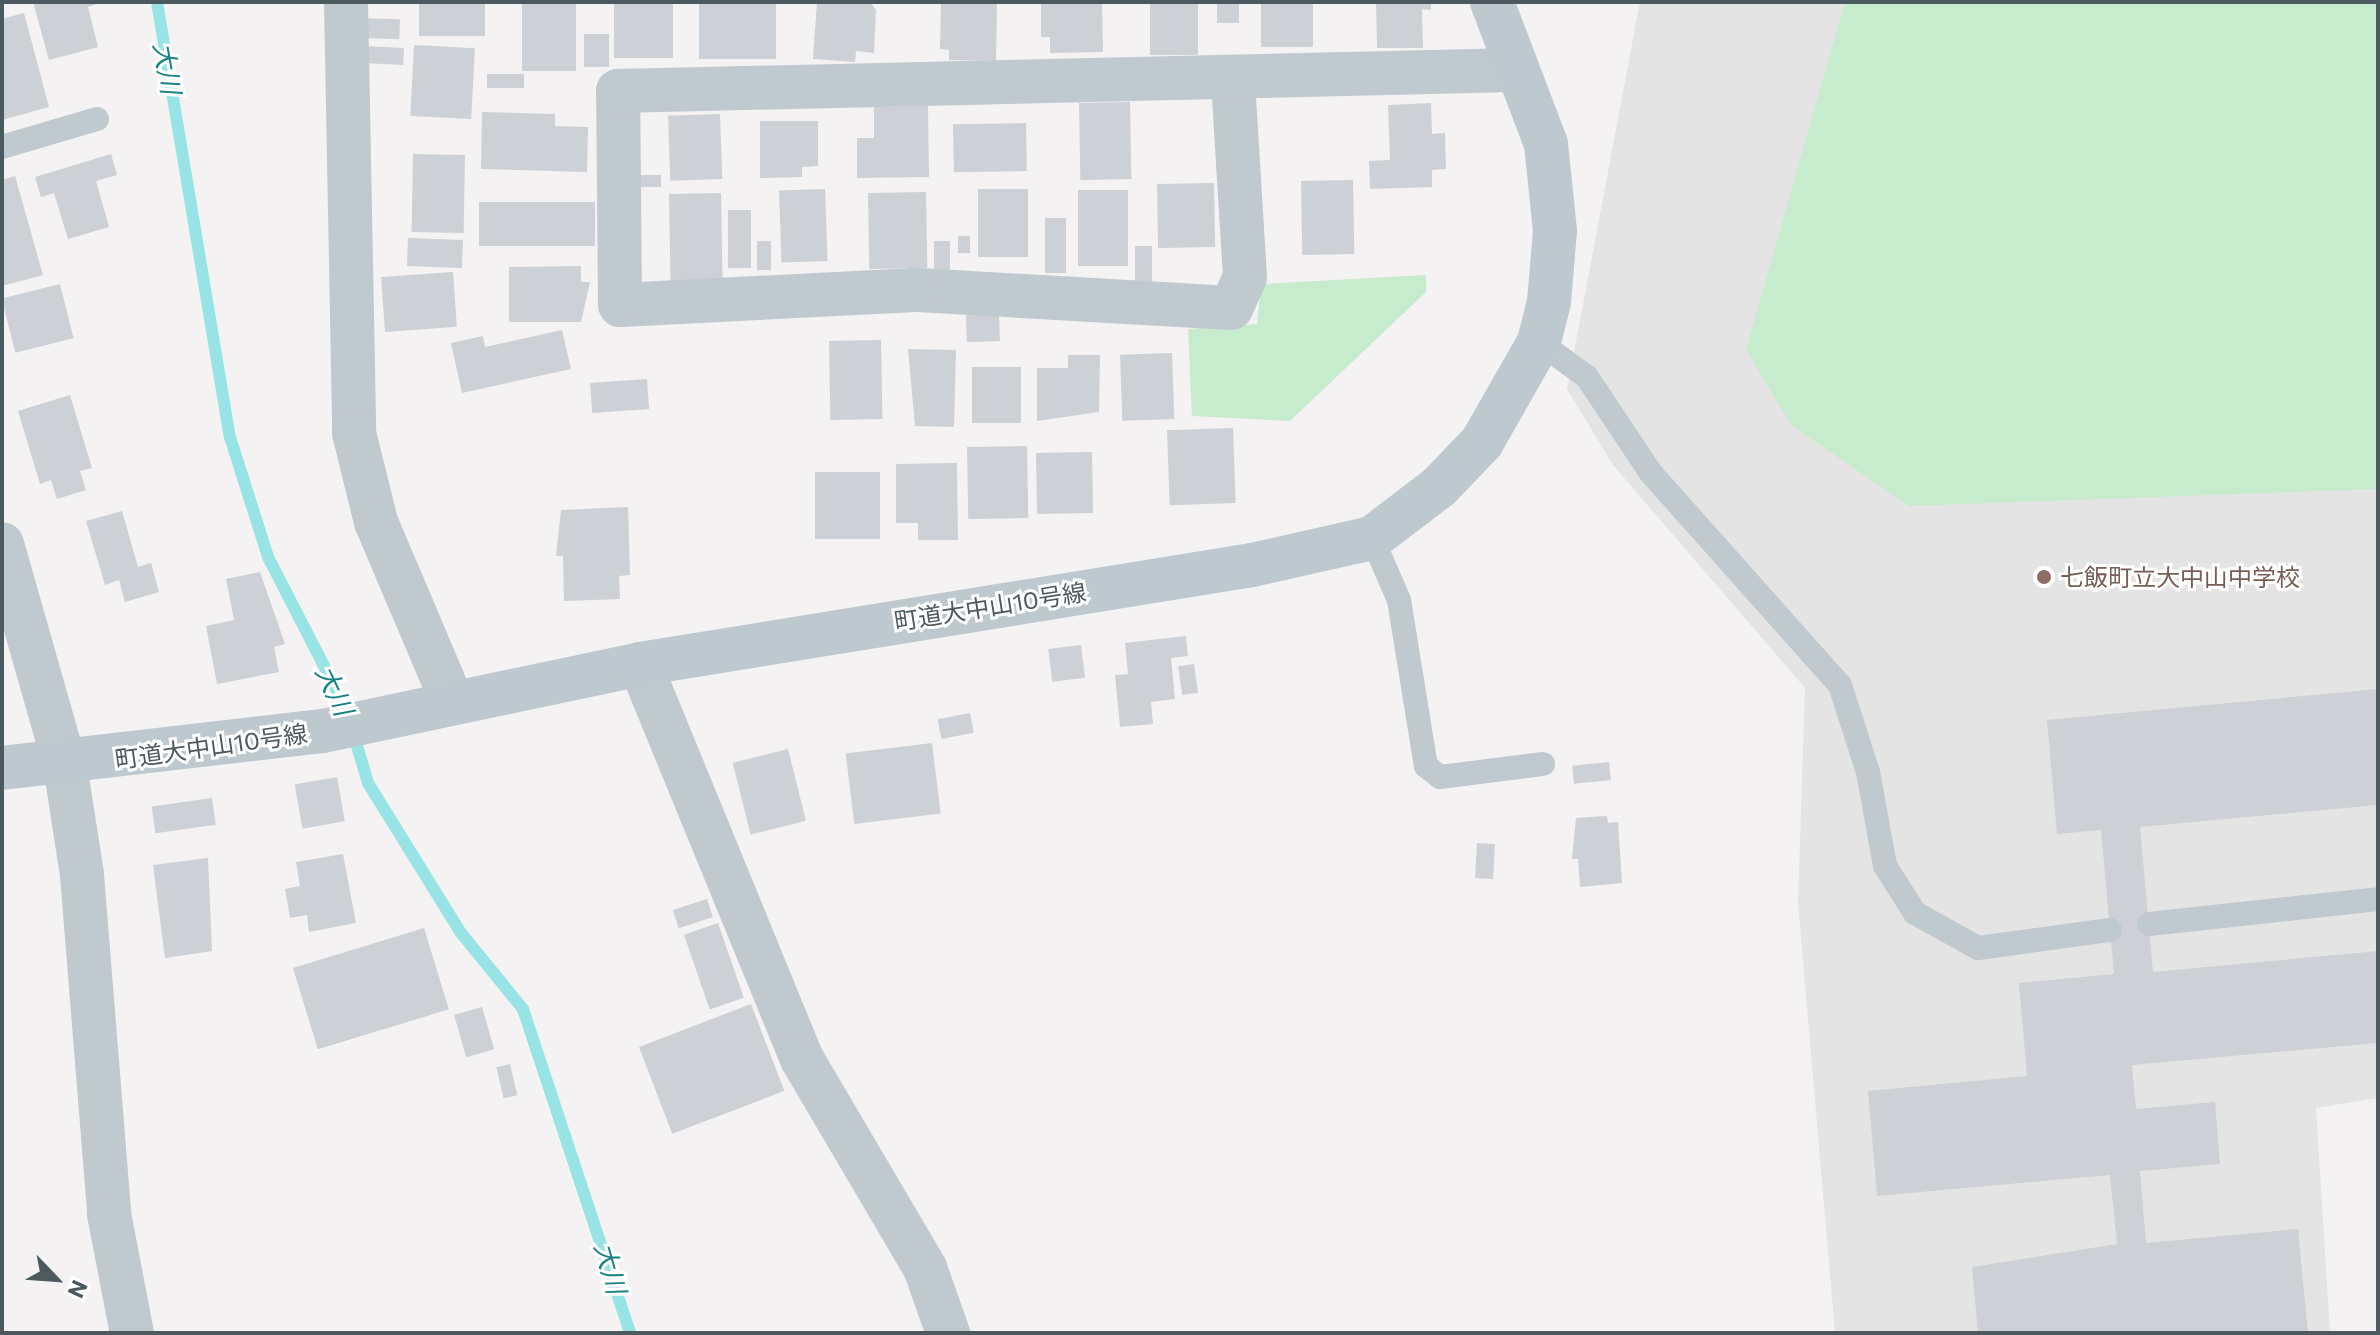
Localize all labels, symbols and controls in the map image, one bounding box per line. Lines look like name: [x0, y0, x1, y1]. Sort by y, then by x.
water label: 大川: [148, 40, 188, 96]
place label: 七飯町立大中山中学校: [2060, 563, 2300, 591]
marker: 七飯町立大中山中学校: [2035, 568, 2053, 586]
street label: 町道大中山10号線: [892, 577, 1088, 635]
water label: 大川: [310, 660, 360, 720]
street label: 町道大中山10号線: [113, 718, 309, 774]
north arrow: [16, 1239, 96, 1319]
water label: 大川: [589, 1239, 633, 1297]
text: N: [62, 1276, 94, 1303]

